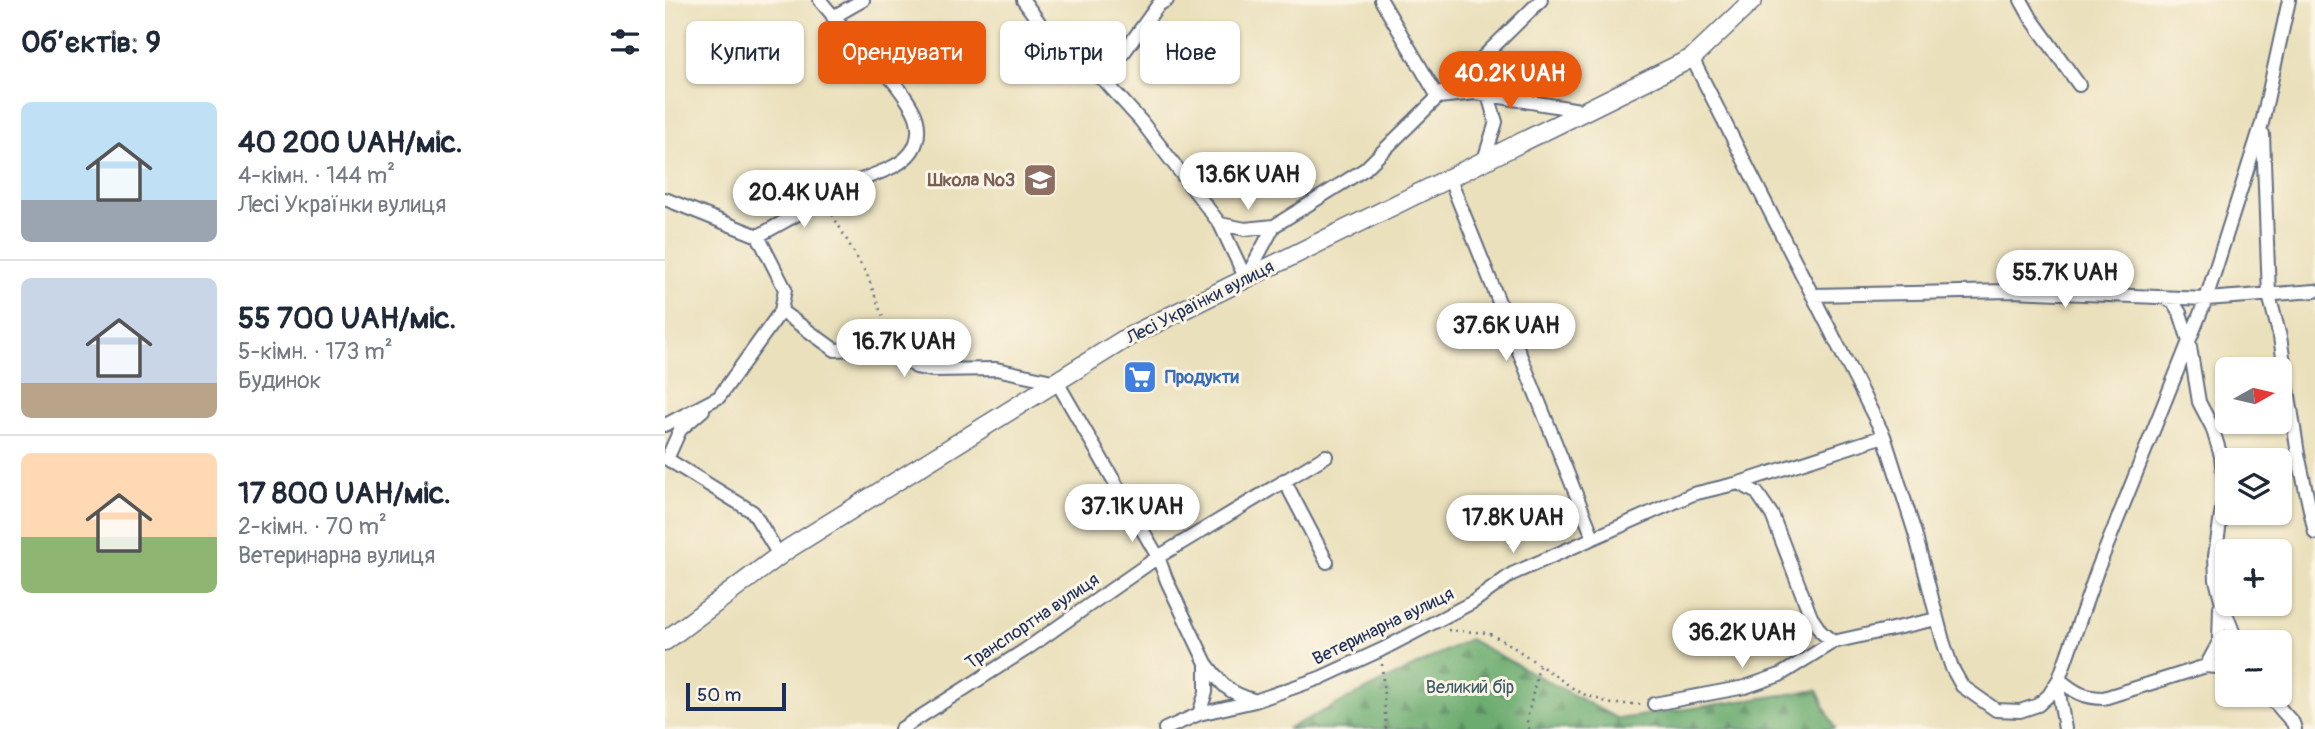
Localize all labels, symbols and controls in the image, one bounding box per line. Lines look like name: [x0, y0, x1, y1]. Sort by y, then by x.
chip: Купити: [686, 21, 804, 84]
chip: Орендувати: [818, 21, 986, 84]
chip: Фільтри: [1000, 21, 1126, 84]
chip: Нове: [1140, 21, 1240, 84]
icon: filters: [606, 23, 644, 61]
text: Об’єктів: 9: [21, 24, 161, 61]
pin: 40.2K UAH: [1430, 52, 1590, 111]
text: 40.2K UAH: [1455, 59, 1565, 88]
text: 40 200 UAH/міс.: [238, 124, 463, 161]
icon: home: [77, 130, 161, 214]
pin: 13.6K UAH: [1168, 152, 1328, 212]
text: 13.6K UAH: [1196, 160, 1300, 189]
text: 4-кімн. · 144 m²: [238, 161, 395, 190]
school or university icon: Школа №3: [1021, 161, 1059, 199]
place label: Школа №3: [927, 169, 1015, 192]
pin: 20.4K UAH: [724, 170, 884, 230]
text: 20.4K UAH: [749, 178, 859, 207]
text: Лесі Українки вулиця: [238, 190, 446, 219]
pin: 55.7K UAH: [1985, 250, 2145, 310]
street label: Лесі Українки вулиця: [1122, 255, 1278, 350]
text: 55.7K UAH: [2012, 258, 2118, 287]
text: 55 700 UAH/міс.: [238, 300, 456, 337]
pin: 37.6K UAH: [1426, 304, 1586, 363]
icon: home: [77, 306, 161, 390]
text: 37.6K UAH: [1453, 311, 1560, 340]
pin: 16.7K UAH: [824, 320, 984, 379]
text: 16.7K UAH: [852, 327, 956, 356]
text: 5-кімн. · 173 m²: [238, 337, 393, 366]
north arrow: [2215, 357, 2293, 434]
map controls: [2215, 357, 2292, 707]
supermarket icon: Продукти: [1121, 358, 1159, 396]
text: Будинок: [238, 366, 321, 395]
place label: Продукти: [1165, 366, 1239, 389]
button: layers: [2215, 448, 2292, 525]
text: 17 800 UAH/міс.: [238, 475, 451, 512]
icon: home: [77, 481, 161, 565]
pin: 37.1K UAH: [1052, 484, 1212, 544]
text: 37.1K UAH: [1081, 492, 1183, 521]
pin: 17.8K UAH: [1433, 496, 1593, 555]
text: 17.8K UAH: [1462, 503, 1564, 532]
text: 2-кімн. · 70 m²: [238, 512, 387, 541]
button: +: [2215, 539, 2292, 616]
text: Ветеринарна вулиця: [238, 541, 435, 570]
street label: Транспортна вулиця: [961, 568, 1104, 675]
street label: Ветеринарна вулиця: [1309, 582, 1458, 671]
pin: 36.2K UAH: [1662, 610, 1822, 670]
text: 36.2K UAH: [1688, 618, 1796, 647]
button: −: [2215, 630, 2292, 707]
park label: Великий бір: [1426, 676, 1514, 699]
scale bar: [686, 680, 786, 712]
text: 50 m: [697, 683, 741, 707]

